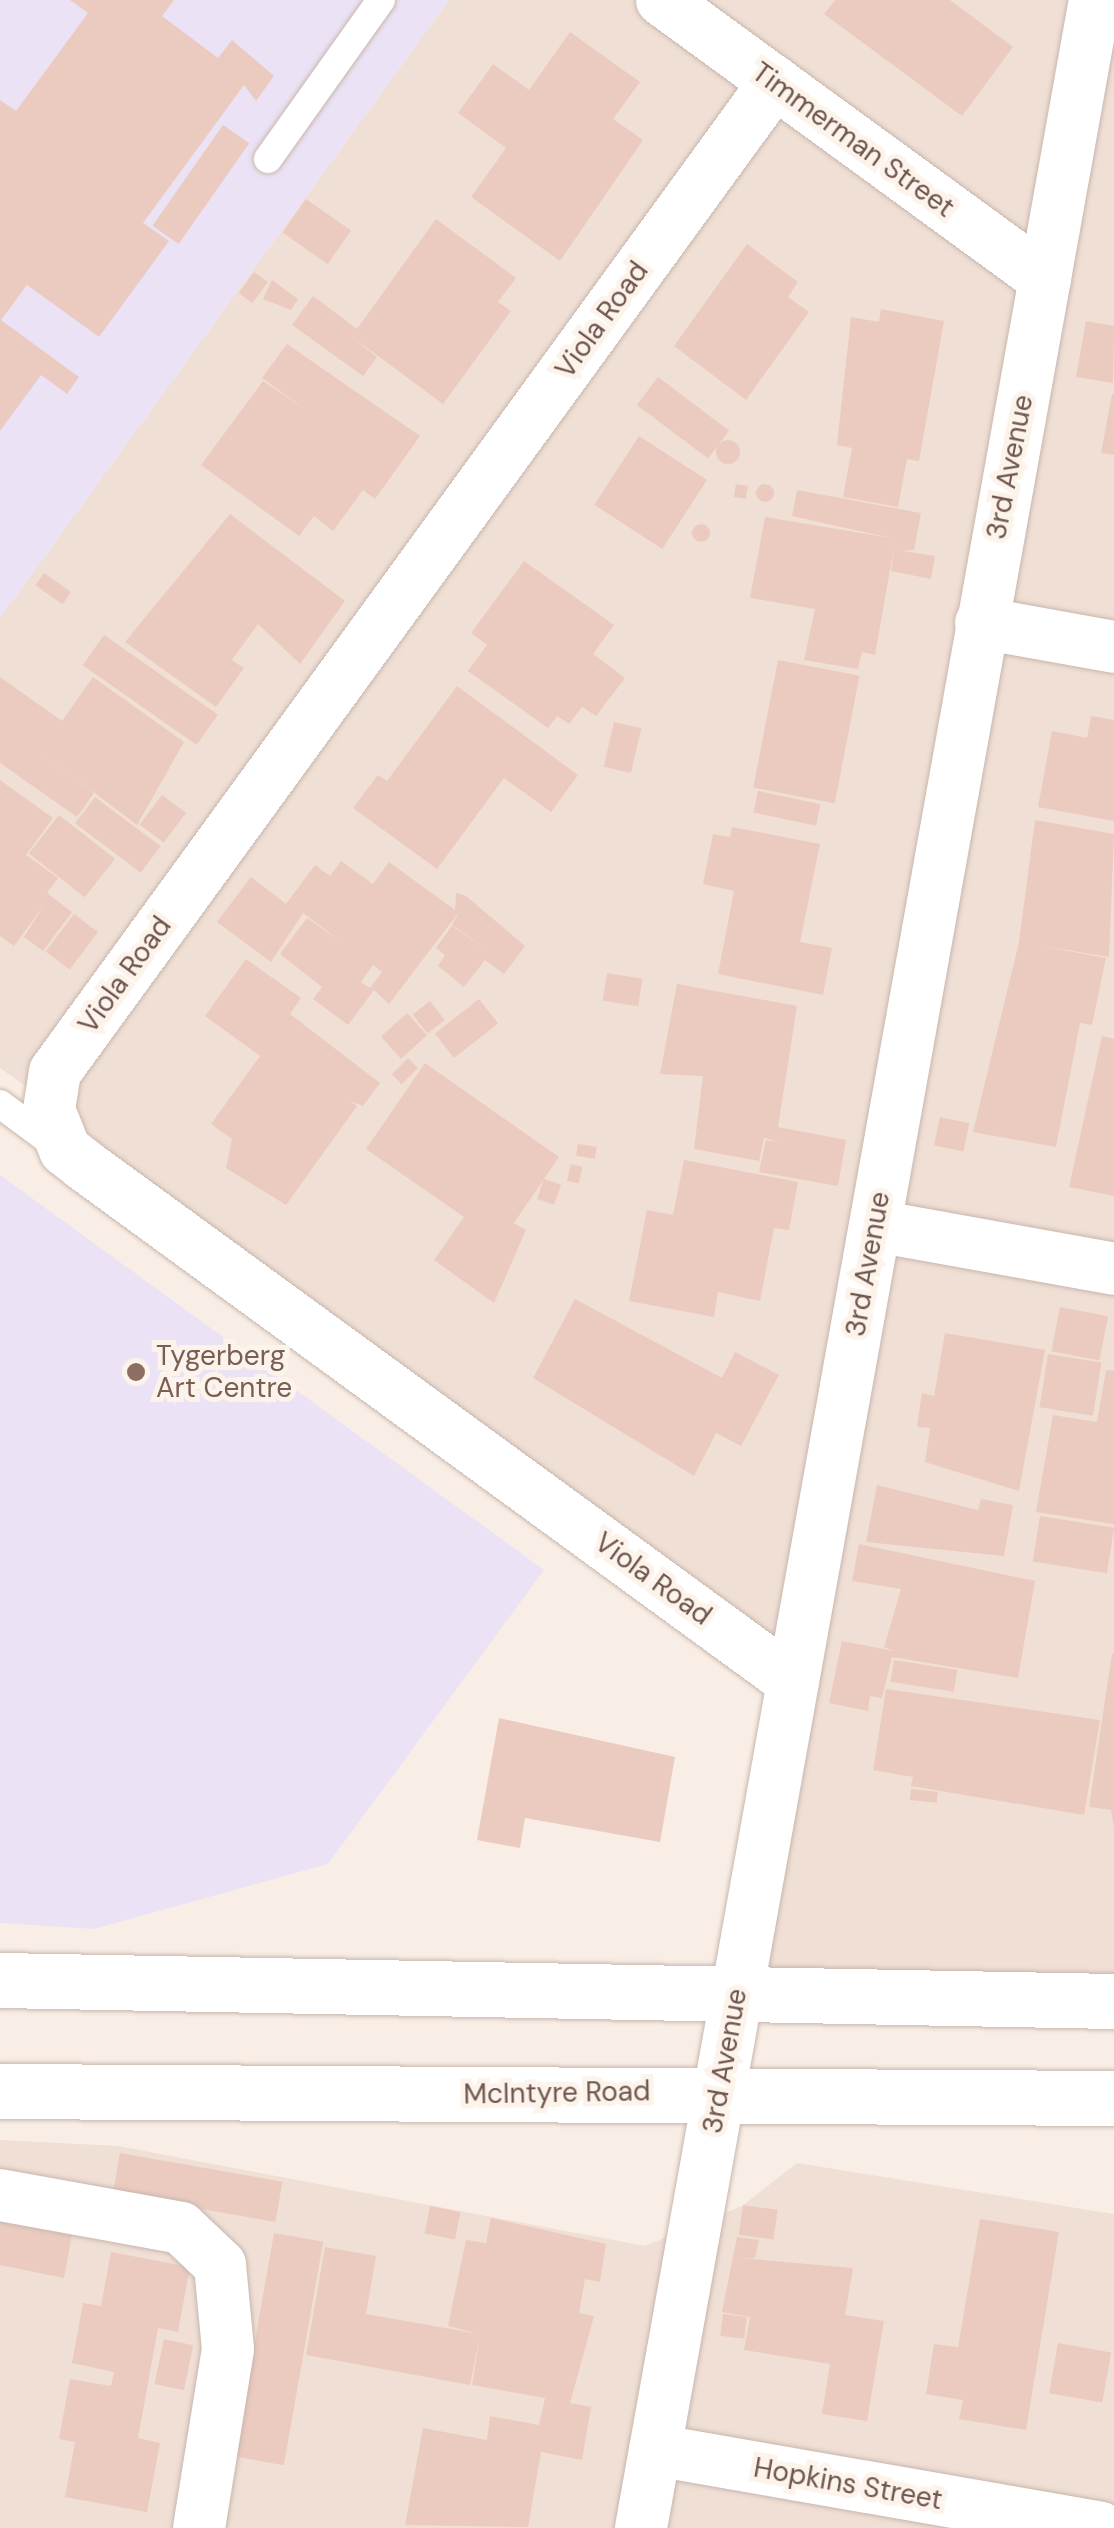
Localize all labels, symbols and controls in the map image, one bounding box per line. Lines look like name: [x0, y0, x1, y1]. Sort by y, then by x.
street label: Timmerman Street: [745, 55, 961, 225]
street label: Viola Road: [548, 255, 656, 385]
street label: 3rd Avenue: [980, 392, 1040, 542]
street label: Viola Road: [71, 910, 179, 1040]
street label: 3rd Avenue: [839, 1189, 897, 1339]
place label: Tygerberg Art Centre: [156, 1339, 292, 1405]
marker: Tygerberg Art Centre: [125, 1361, 147, 1383]
street label: Viola Road: [588, 1525, 718, 1633]
street label: 3rd Avenue: [696, 1986, 754, 2136]
street label: McIntyre Road: [463, 2075, 651, 2111]
street label: Hopkins Street: [751, 2451, 945, 2517]

